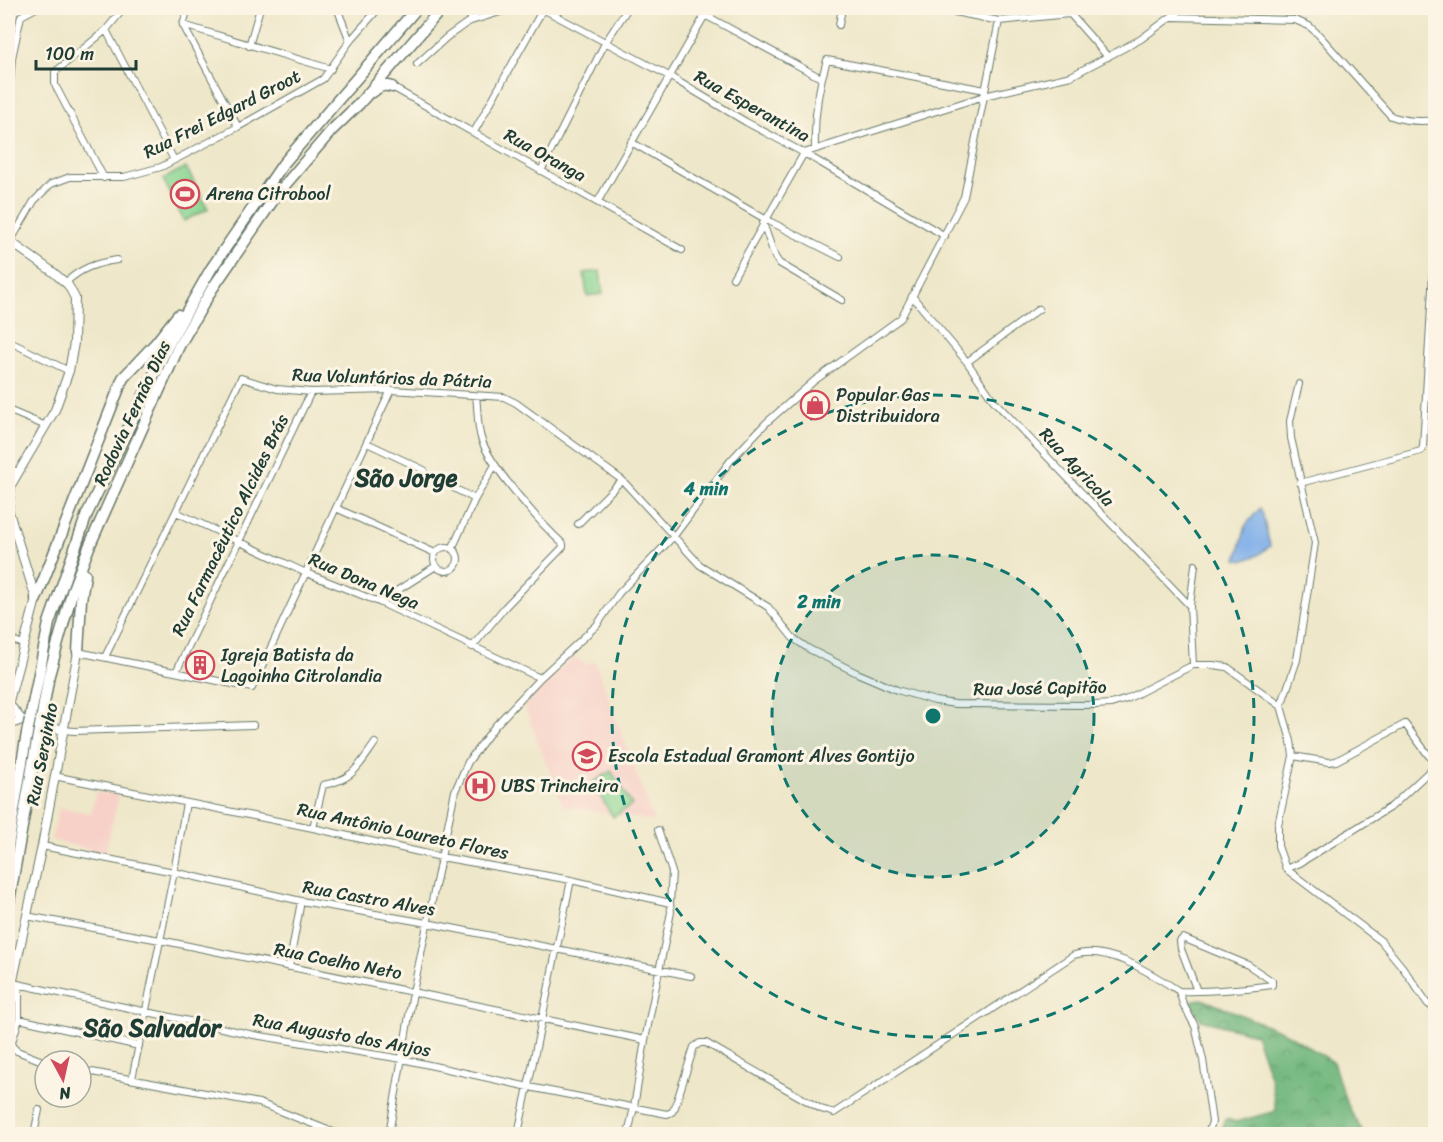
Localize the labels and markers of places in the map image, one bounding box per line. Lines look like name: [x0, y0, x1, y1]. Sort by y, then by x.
sports icon: Arena Citrobool: [169, 178, 201, 210]
place label: Arena Citrobool: [205, 178, 332, 210]
place label: Popular Gas Distribuidora: [836, 379, 940, 432]
shop icon: Popular Gas Distribuidora: [799, 389, 831, 421]
place label: Igreja Batista da Lagoinha Citrolandia: [220, 639, 382, 692]
building icon: Igreja Batista da Lagoinha Citrolandia: [184, 649, 216, 681]
centre of rings: [923, 706, 943, 726]
school or university icon: Escola Estadual Gramont Alves Gontijo: [571, 740, 603, 772]
place label: Escola Estadual Gramont Alves Gontijo: [608, 740, 915, 772]
hospital icon: UBS Trincheira: [464, 770, 496, 802]
place label: UBS Trincheira: [501, 770, 619, 802]

